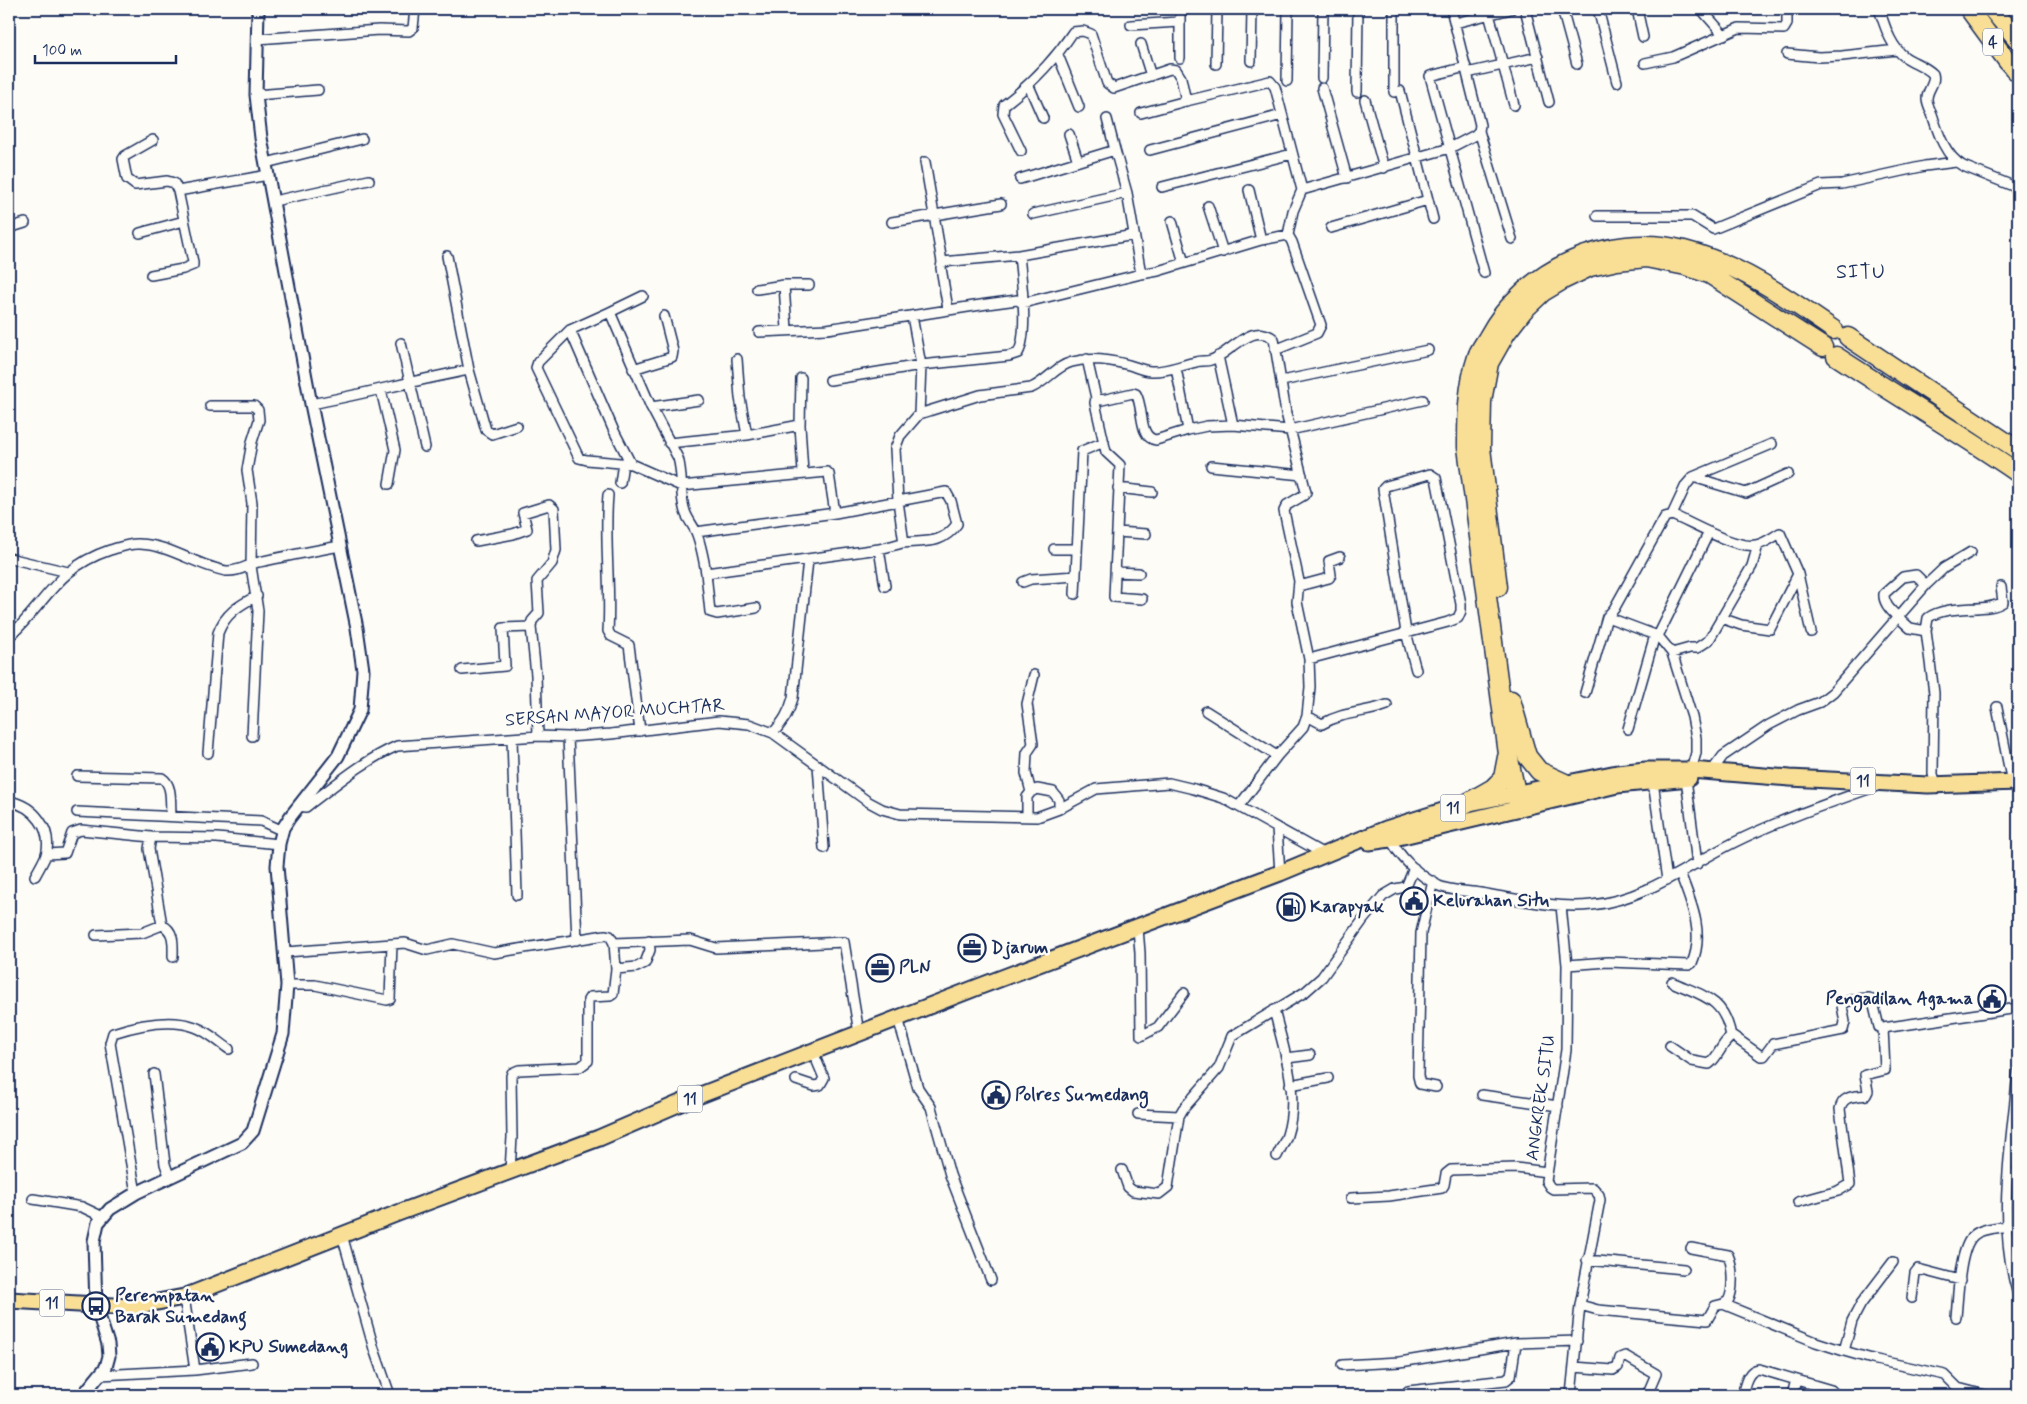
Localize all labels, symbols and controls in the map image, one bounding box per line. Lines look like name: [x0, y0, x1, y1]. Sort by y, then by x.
road number: 4: [1983, 28, 2003, 56]
scale bar: [35, 32, 176, 64]
text: 100 m: [42, 41, 82, 61]
district label: SITU: [1836, 259, 1886, 286]
street label: SERSAN MAYOR MUCHTAR: [504, 693, 726, 733]
road number: 11: [1850, 768, 1876, 794]
road number: 11: [1440, 794, 1466, 821]
public building icon: Kelurahan Situ: [1399, 886, 1429, 916]
place label: Kelurahan Situ: [1433, 889, 1550, 913]
fuel station icon: Karapyak: [1276, 892, 1306, 922]
place label: Karapyak: [1310, 895, 1385, 919]
office icon: Djarum: [957, 933, 987, 963]
place label: Djarum: [991, 936, 1048, 960]
office icon: PLN: [865, 953, 895, 983]
place label: PLN: [899, 956, 931, 980]
public building icon: Pengadilan Agama: [1977, 984, 2007, 1014]
place label: Pengadilan Agama: [1826, 987, 1973, 1013]
street label: ANGKREK SITU: [1520, 1034, 1562, 1162]
public building icon: Polres Sumedang: [981, 1080, 1011, 1110]
place label: Polres Sumedang: [1015, 1083, 1148, 1109]
road number: 11: [678, 1086, 702, 1112]
place label: Perempatan Barak Sumedang: [115, 1284, 247, 1331]
road number: 11: [40, 1290, 64, 1316]
bus stop icon: Perempatan Barak Sumedang: [81, 1291, 111, 1321]
public building icon: KPU Sumedang: [195, 1332, 225, 1362]
place label: KPU Sumedang: [229, 1335, 348, 1359]

